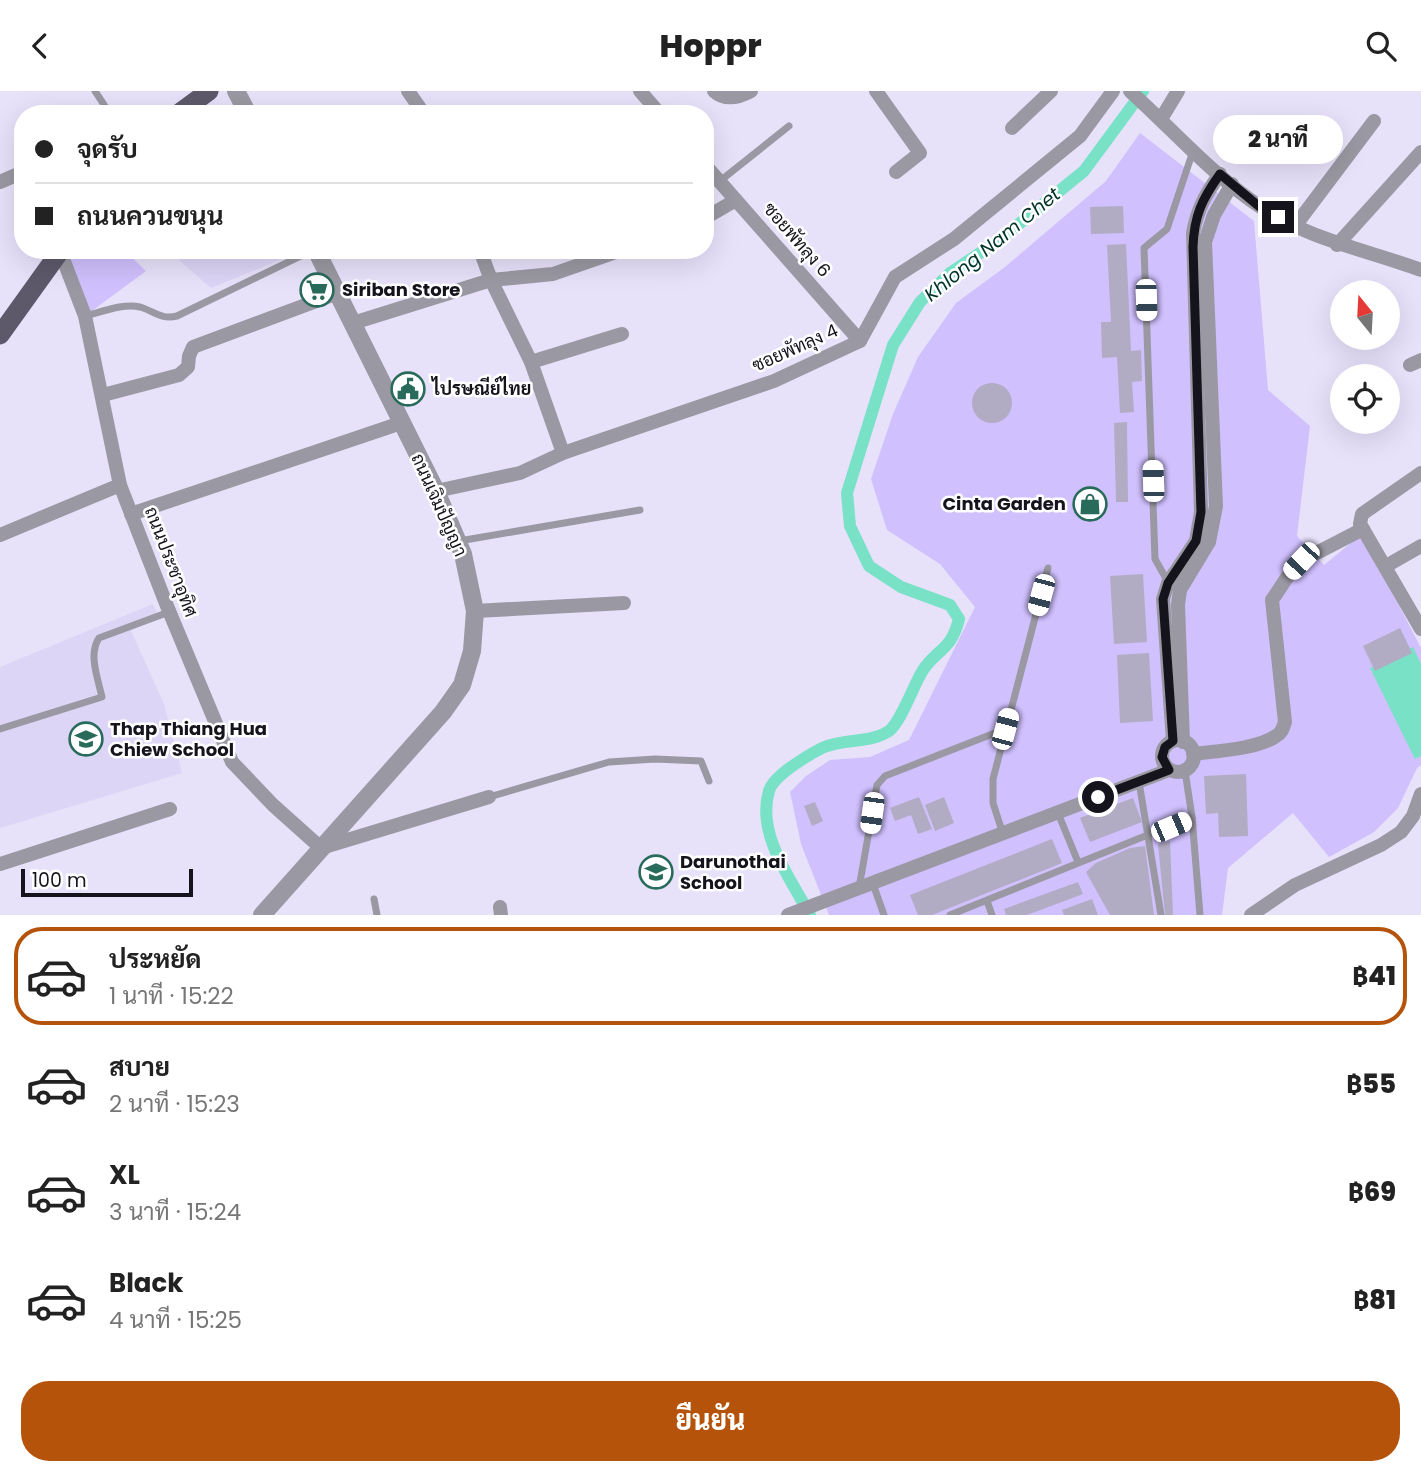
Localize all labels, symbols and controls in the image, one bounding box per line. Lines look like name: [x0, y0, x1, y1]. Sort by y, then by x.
text: Hoppr: [660, 23, 761, 68]
icon: back: [21, 27, 59, 65]
icon: search: [1362, 27, 1400, 65]
callout: 2 นาที: [1213, 115, 1343, 165]
text: 2 นาที: [1248, 123, 1308, 155]
text: จุดรับ: [77, 131, 138, 167]
water label: Khlong Nam Chet: [919, 180, 1067, 308]
street label: ซอยพัทลุง 6: [758, 197, 837, 282]
text: ถนนควนขนุน: [77, 198, 224, 234]
route end: [1262, 201, 1294, 233]
supermarket icon: Siriban Store: [298, 271, 336, 309]
place label: Siriban Store: [342, 277, 460, 302]
car: [1135, 279, 1158, 321]
north arrow: [1330, 280, 1400, 350]
map controls: [1330, 280, 1400, 434]
street label: ซอยพัทลุง 4: [748, 318, 842, 378]
button: locate: [1330, 364, 1400, 434]
public building icon: ไปรษณีย์ไทย: [389, 370, 427, 408]
place label: ไปรษณีย์ไทย: [430, 376, 531, 401]
street label: ถนนเจิมปัญญา: [406, 449, 473, 560]
car: [1142, 460, 1165, 502]
shop icon: Cinta Garden: [1071, 485, 1109, 523]
place label: Cinta Garden: [942, 491, 1066, 516]
street label: ถนนประชาอุทิศ: [139, 503, 204, 621]
car: [1279, 538, 1324, 584]
car: [1026, 572, 1057, 618]
car: [990, 706, 1021, 752]
place label: Thap Thiang Hua Chiew School: [110, 716, 267, 762]
school or university icon: Thap Thiang Hua Chiew School: [67, 720, 105, 758]
route start: [1082, 781, 1114, 813]
car: [859, 791, 886, 835]
car: [1148, 809, 1195, 845]
place label: Darunothai School: [680, 849, 786, 895]
school or university icon: Darunothai School: [637, 853, 675, 891]
scale bar: [21, 866, 192, 898]
text: 100 m: [32, 867, 87, 894]
text: ประหยัด: [109, 941, 202, 977]
icon: car: [25, 945, 88, 1008]
text: ฿41: [1352, 958, 1396, 994]
text: 1 นาที · 15:22: [109, 980, 234, 1012]
text: สบาย: [109, 1049, 170, 1085]
icon: car: [25, 1053, 88, 1116]
text: ฿55: [1346, 1066, 1396, 1102]
text: 2 นาที · 15:23: [109, 1088, 240, 1120]
text: XL: [109, 1157, 140, 1193]
icon: car: [25, 1161, 88, 1224]
text: ฿69: [1348, 1174, 1396, 1210]
text: 3 นาที · 15:24: [109, 1196, 241, 1228]
text: Black: [109, 1265, 183, 1301]
icon: car: [25, 1269, 88, 1332]
text: ฿81: [1353, 1282, 1396, 1318]
text: 4 นาที · 15:25: [109, 1304, 242, 1336]
button: ยืนยัน: [21, 1381, 1400, 1461]

